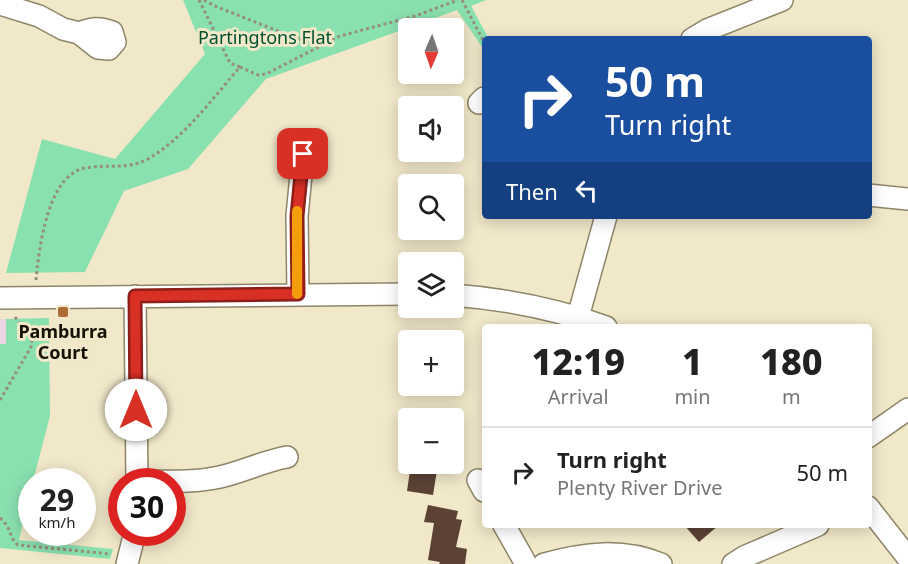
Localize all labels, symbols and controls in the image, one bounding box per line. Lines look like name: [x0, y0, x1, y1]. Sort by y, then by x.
north arrow: [398, 18, 464, 84]
map controls: [398, 18, 464, 474]
park label: Partingtons Flat: [198, 25, 333, 49]
text: 50 m: [605, 52, 705, 109]
icon: right: [506, 60, 584, 138]
button: sound: [398, 96, 464, 162]
text: Turn right: [605, 106, 731, 143]
pin: [277, 128, 328, 179]
icon: arrive: [286, 137, 319, 170]
button: search: [398, 174, 464, 240]
icon: left: [570, 174, 603, 207]
text: Then: [506, 176, 558, 206]
button: layers: [398, 252, 464, 318]
marker: Pamburra Court: [56, 305, 70, 319]
place label: Pamburra Court: [18, 319, 108, 364]
button: +: [398, 330, 464, 396]
text: 12:19: [531, 337, 625, 386]
text: 1: [682, 337, 703, 386]
text: 180: [760, 337, 823, 386]
position arrow: [104, 378, 168, 442]
text: Arrival: [548, 383, 609, 410]
text: min: [674, 383, 711, 410]
text: m: [782, 383, 801, 410]
button: −: [398, 408, 464, 474]
text: Turn right: [557, 444, 667, 474]
icon: right: [506, 456, 539, 489]
text: 50 m: [797, 457, 848, 487]
speed limit sign: 30: [108, 468, 186, 546]
text: Plenty River Drive: [557, 474, 722, 501]
text: 29: [40, 479, 74, 520]
text: km/h: [39, 512, 75, 532]

